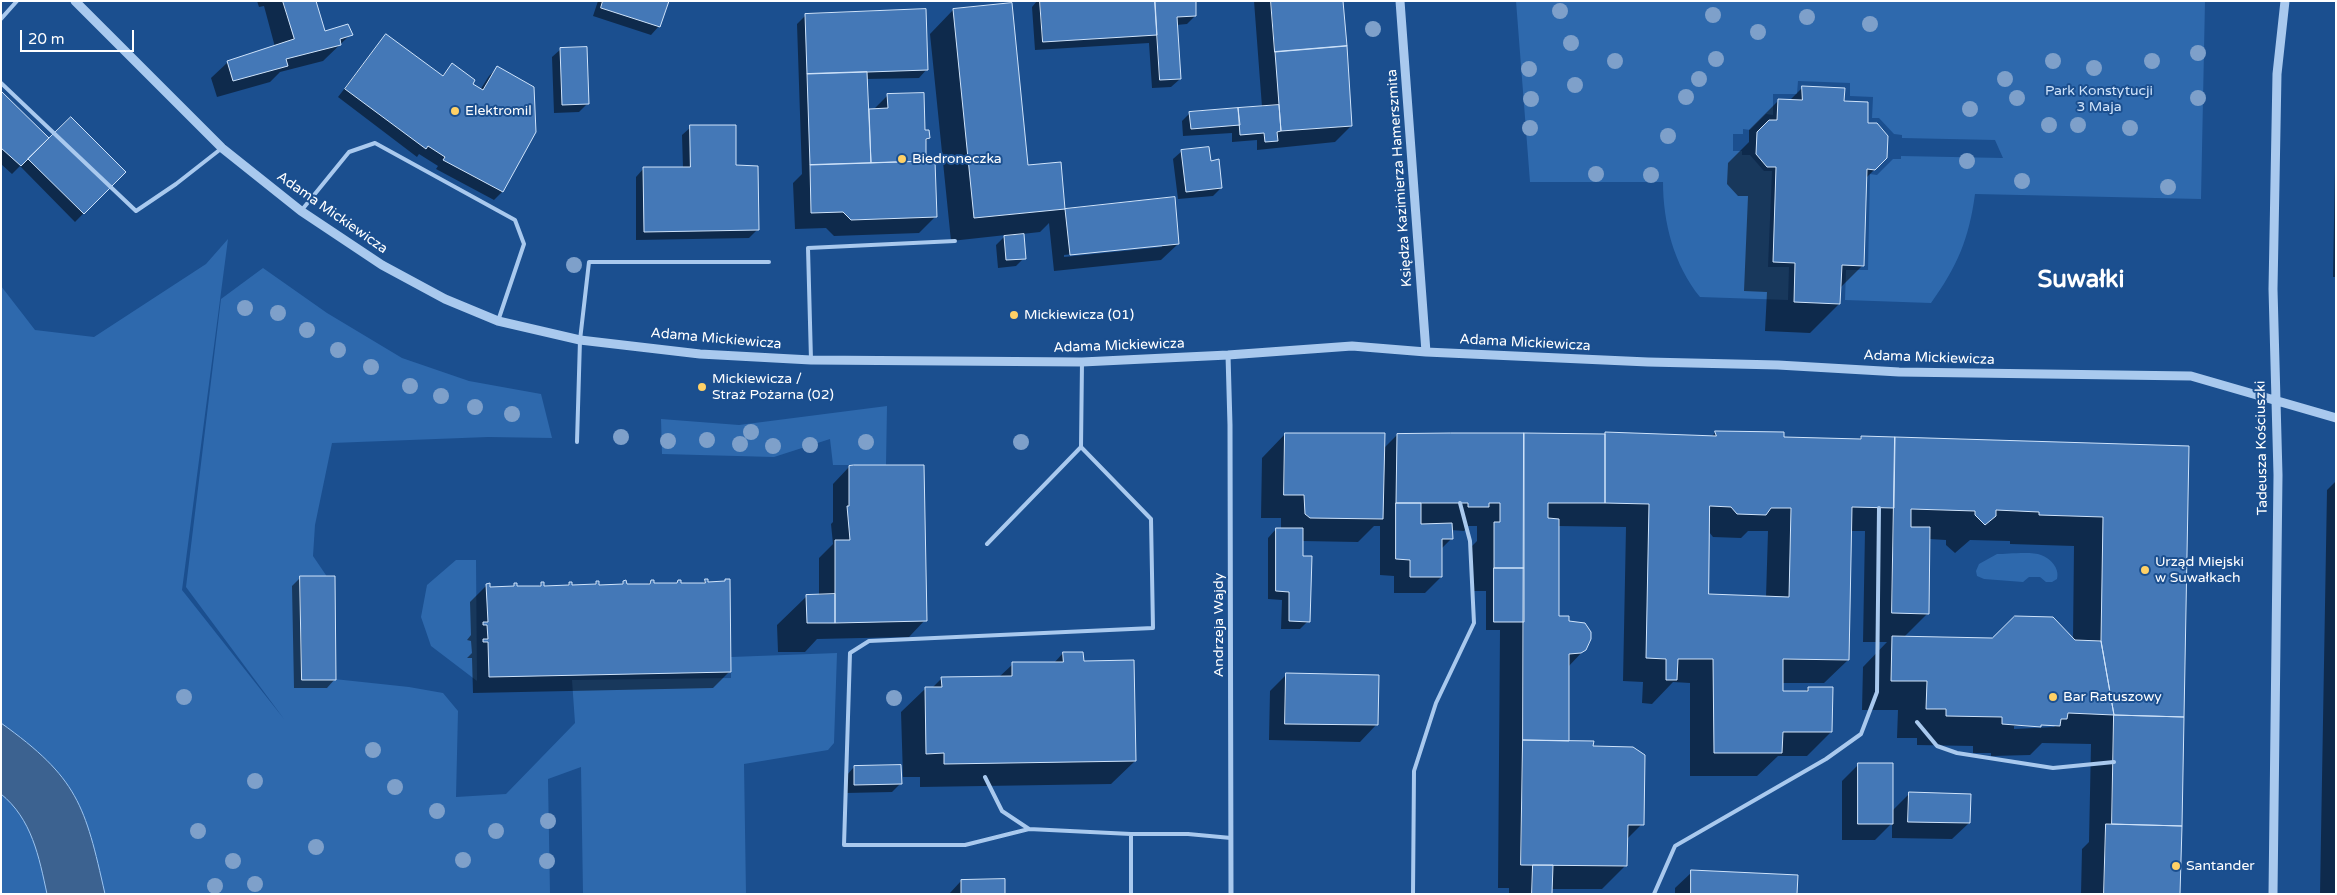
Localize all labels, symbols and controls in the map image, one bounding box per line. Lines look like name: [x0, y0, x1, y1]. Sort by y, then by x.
scale bar: [22, 20, 136, 52]
text: 20 m: [28, 30, 65, 48]
street label: Księdza Kazimierza Hamerszmita: [1384, 68, 1416, 288]
park label: Park Konstytucji 3 Maja: [2045, 83, 2153, 115]
place label: Elektromil: [465, 103, 532, 119]
marker: Elektromil: [449, 105, 461, 117]
place label: Biedroneczka: [912, 151, 1002, 167]
marker: Biedroneczka: [896, 153, 908, 165]
street label: Adama Mickiewicza: [273, 168, 391, 258]
district label: Suwałki: [2038, 267, 2124, 295]
place label: Mickiewicza (01): [1024, 307, 1134, 323]
marker: Mickiewicza (01): [1008, 309, 1020, 321]
street label: Adama Mickiewicza: [650, 325, 782, 353]
street label: Adama Mickiewicza: [1459, 331, 1591, 355]
street label: Adama Mickiewicza: [1053, 335, 1185, 357]
street label: Adama Mickiewicza: [1863, 347, 1995, 369]
place label: Mickiewicza / Straż Pożarna (02): [712, 371, 834, 404]
marker: Mickiewicza / Straż Pożarna (02): [696, 381, 708, 393]
street label: Tadeusza Kościuszki: [2252, 381, 2272, 515]
place label: Urząd Miejski w Suwałkach: [2155, 554, 2244, 586]
marker: Urząd Miejski w Suwałkach: [2139, 564, 2151, 576]
street label: Andrzeja Wajdy: [1211, 573, 1227, 677]
place label: Bar Ratuszowy: [2063, 689, 2162, 705]
marker: Bar Ratuszowy: [2047, 691, 2059, 703]
place label: Santander: [2186, 858, 2255, 874]
marker: Santander: [2170, 860, 2182, 872]

